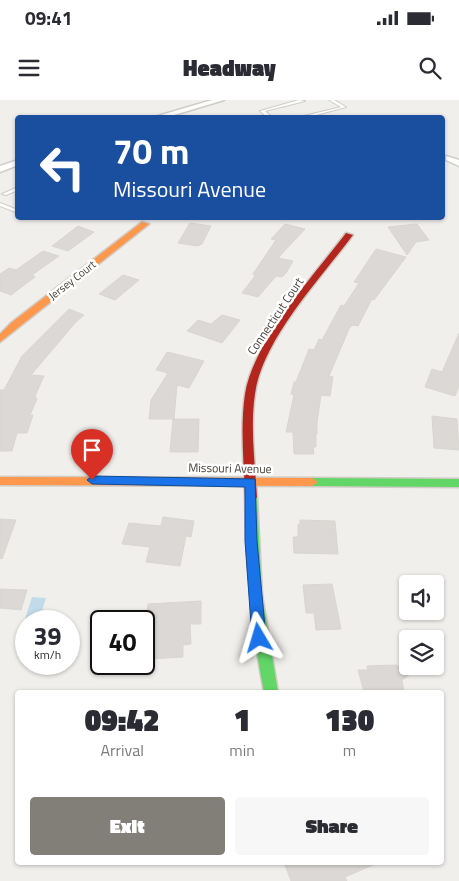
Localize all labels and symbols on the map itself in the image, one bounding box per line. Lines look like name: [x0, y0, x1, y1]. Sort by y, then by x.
street label: Jersey Court: [45, 256, 99, 304]
street label: Connecticut Court: [242, 273, 308, 358]
pin: [71, 429, 113, 480]
street label: Missouri Avenue: [188, 458, 272, 478]
speed limit sign: 40: [90, 610, 155, 675]
position arrow: [232, 611, 284, 663]

